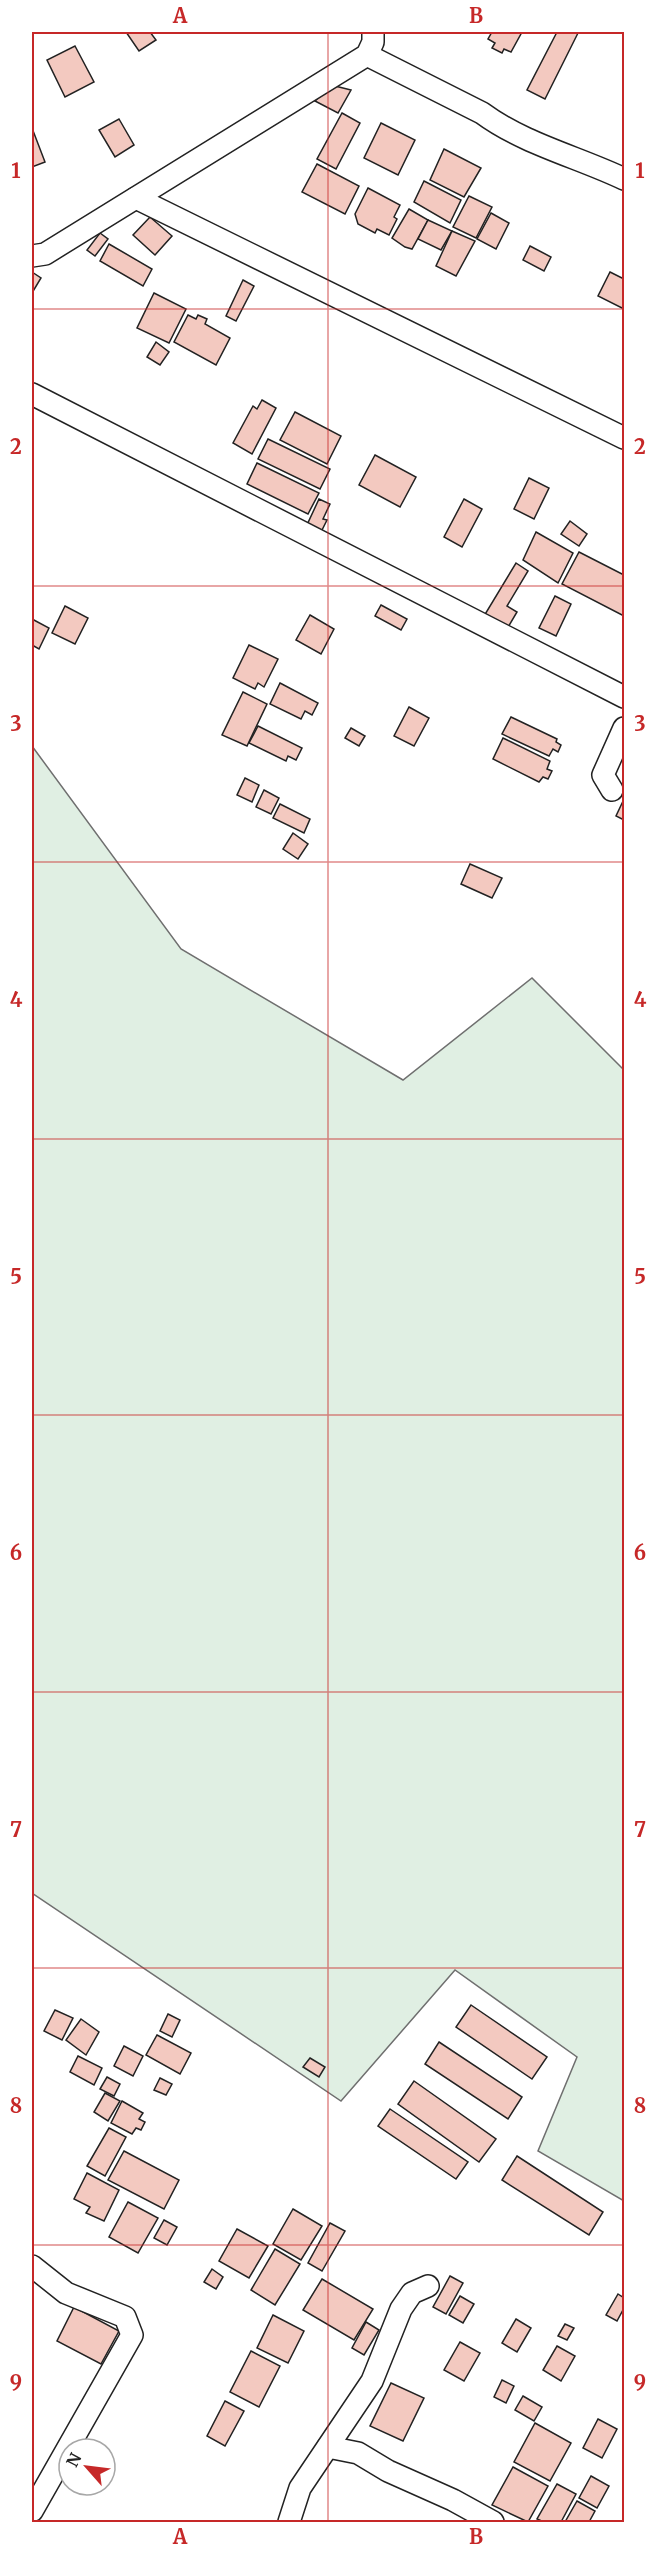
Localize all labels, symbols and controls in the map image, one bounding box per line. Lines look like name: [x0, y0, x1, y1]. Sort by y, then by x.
text: A: [172, 3, 188, 28]
text: B: [469, 3, 483, 28]
text: 1: [11, 158, 21, 183]
text: 1: [635, 158, 645, 183]
text: 2: [10, 434, 22, 459]
text: 2: [634, 434, 646, 459]
text: 3: [10, 711, 22, 736]
text: 3: [634, 711, 646, 736]
text: 4: [10, 987, 23, 1012]
text: 4: [634, 987, 647, 1012]
text: 5: [10, 1264, 22, 1289]
text: 5: [634, 1264, 646, 1289]
text: 6: [10, 1540, 22, 1565]
text: 6: [634, 1540, 646, 1565]
text: 7: [10, 1817, 22, 1842]
text: 7: [634, 1817, 646, 1842]
text: 8: [10, 2093, 22, 2118]
text: 8: [634, 2093, 646, 2118]
text: 9: [10, 2370, 22, 2395]
text: 9: [634, 2370, 646, 2395]
north arrow: [57, 2437, 117, 2497]
text: N: [62, 2449, 86, 2470]
text: A: [172, 2524, 188, 2549]
text: B: [469, 2524, 483, 2549]

